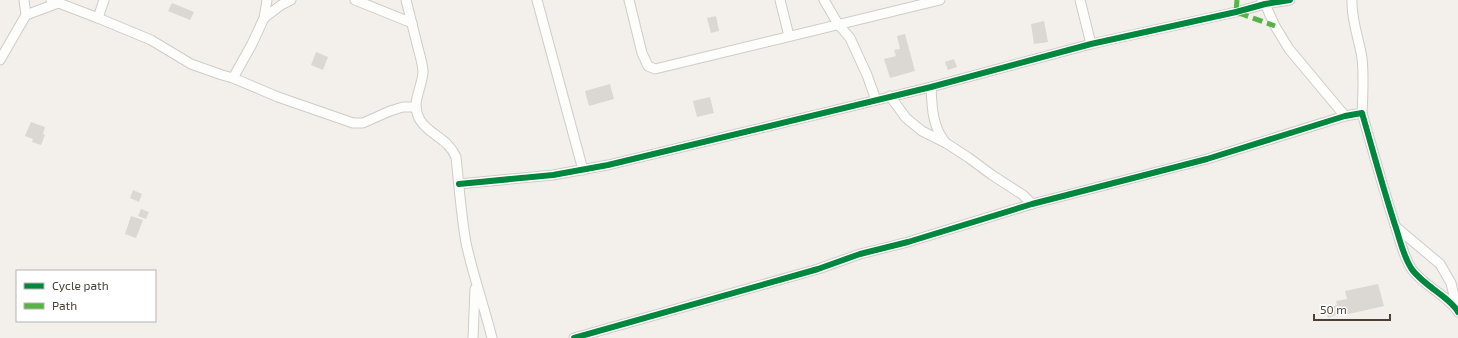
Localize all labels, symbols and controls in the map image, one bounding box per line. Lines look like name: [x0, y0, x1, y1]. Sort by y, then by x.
legend: [16, 270, 156, 322]
text: Cycle path: [52, 278, 109, 292]
scale bar: [1314, 296, 1390, 322]
text: Path: [52, 298, 77, 312]
text: 50 m: [1320, 302, 1347, 316]

